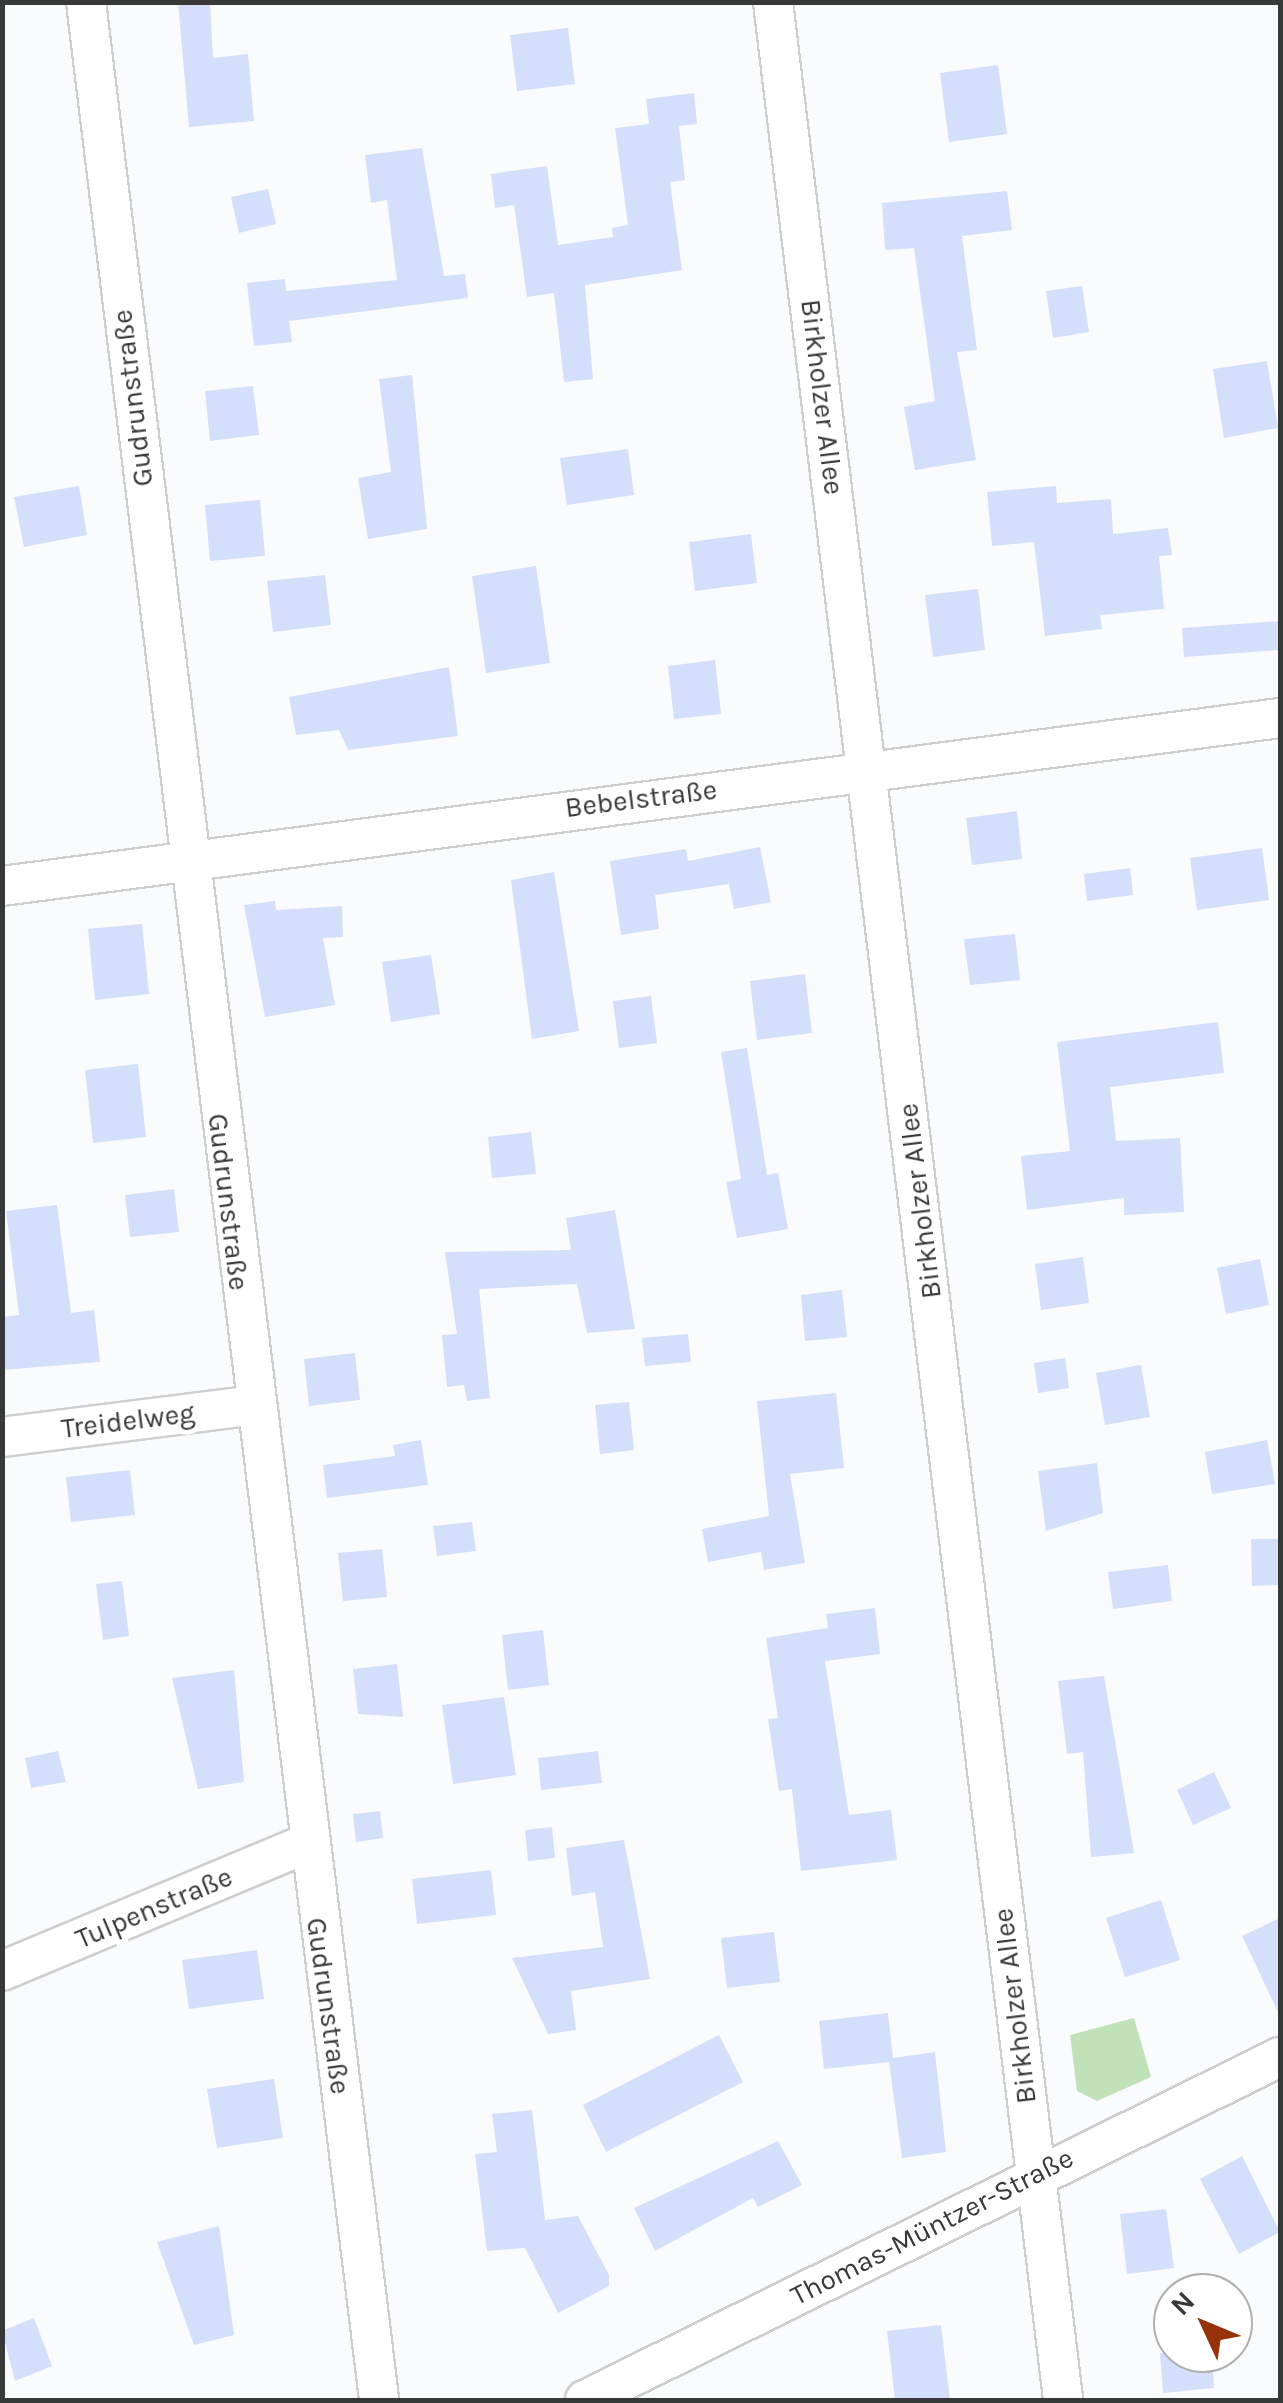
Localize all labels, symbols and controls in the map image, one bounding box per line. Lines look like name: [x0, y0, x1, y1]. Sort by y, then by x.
street label: Birkholzer Allee: [793, 297, 851, 497]
street label: Gudrunstraße: [105, 308, 161, 488]
street label: Bebelstraße: [563, 773, 719, 825]
street label: Birkholzer Allee: [891, 1101, 949, 1301]
street label: Gudrunstraße: [200, 1112, 256, 1292]
street label: Treidelweg: [59, 1396, 197, 1446]
street label: Tulpenstraße: [71, 1860, 237, 1956]
street label: Birkholzer Allee: [986, 1906, 1044, 2106]
street label: Gudrunstraße: [299, 1916, 357, 2096]
street label: Thomas-Müntzer-Straße: [785, 2141, 1079, 2313]
north arrow: [1153, 2273, 1253, 2373]
text: N: [1164, 2285, 1201, 2322]

